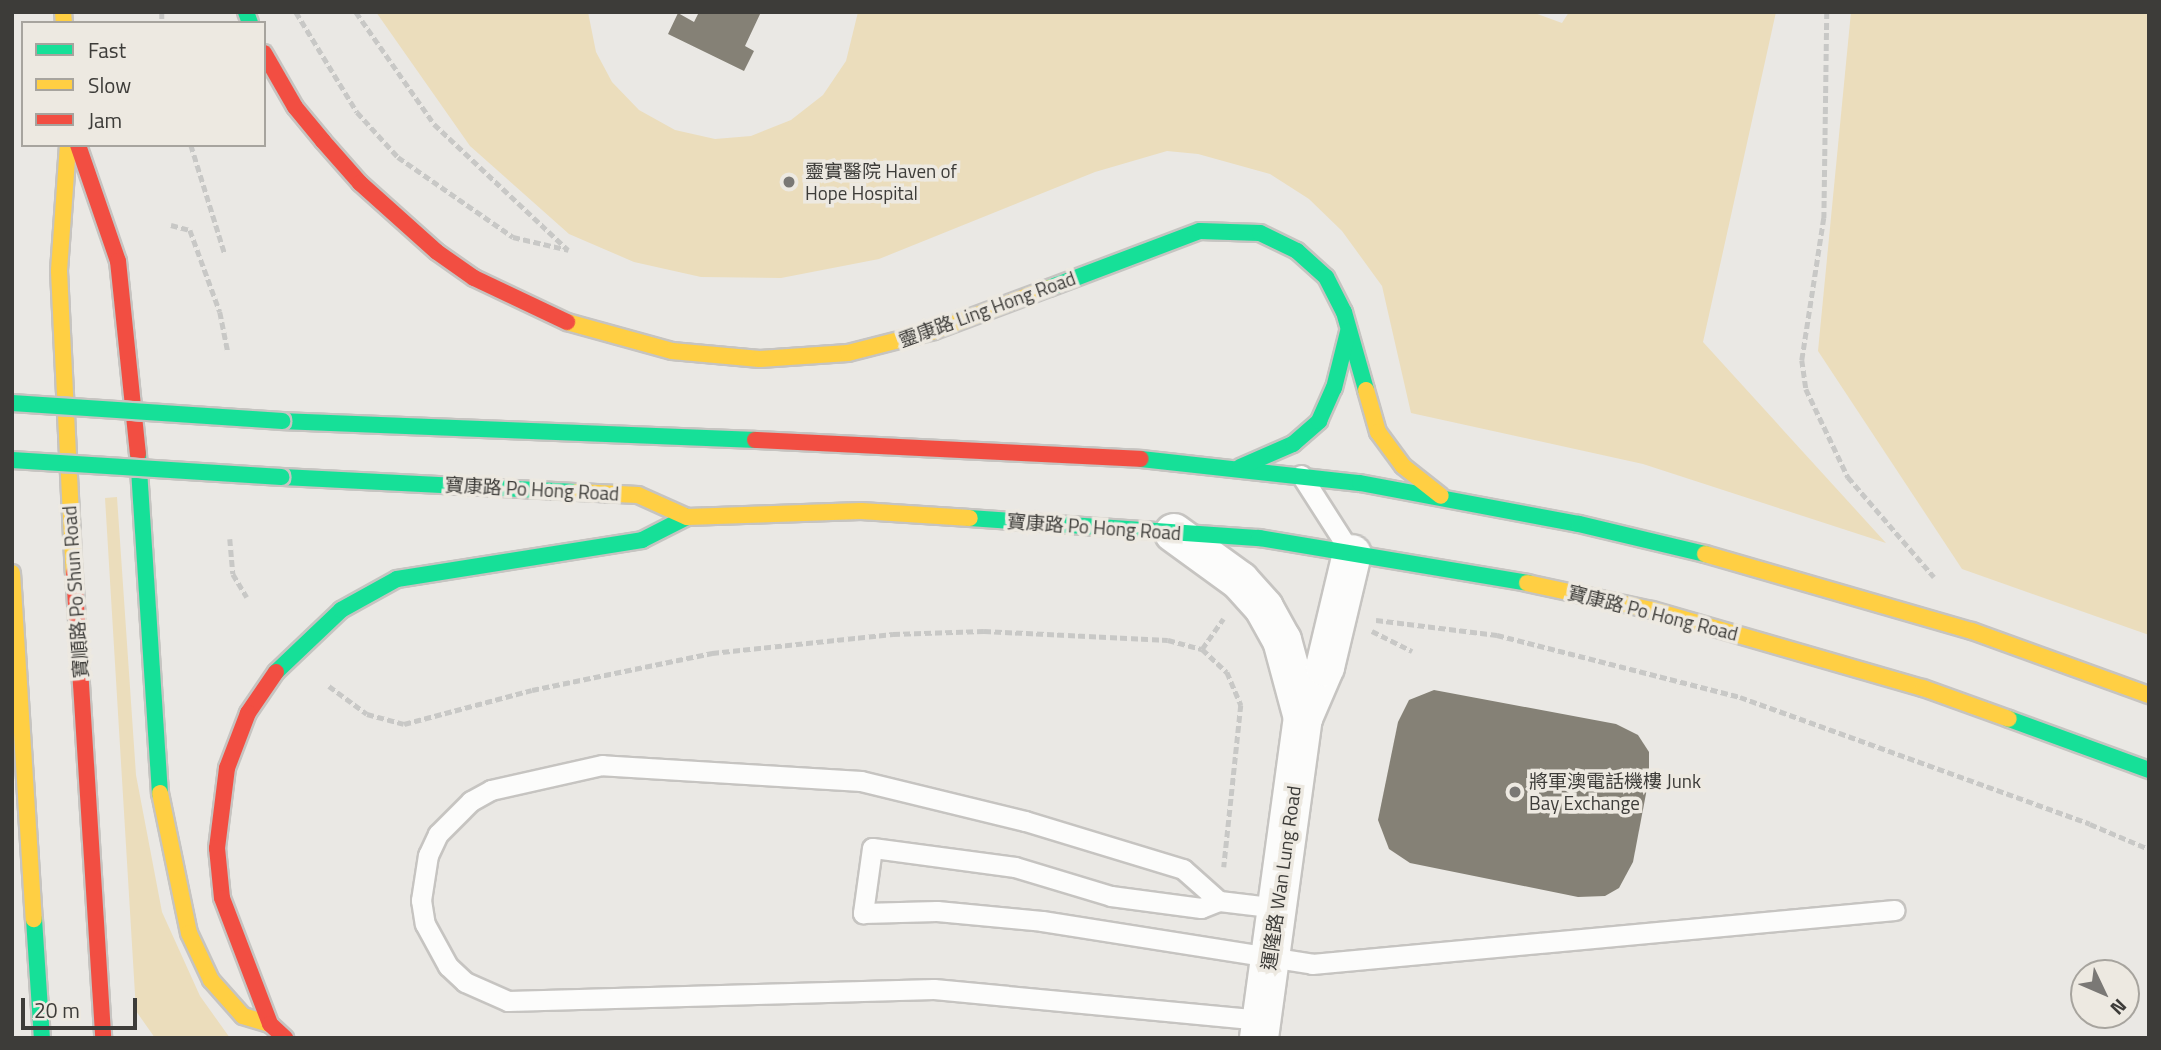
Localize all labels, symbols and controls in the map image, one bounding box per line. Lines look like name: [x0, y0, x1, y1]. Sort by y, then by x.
legend: [21, 21, 266, 147]
text: Fast: [88, 34, 126, 66]
text: Slow: [88, 69, 131, 101]
text: Jam: [88, 104, 122, 136]
place label: 靈實醫院 Haven of Hope Hospital: [805, 160, 957, 204]
marker: 靈實醫院 Haven of Hope Hospital: [779, 172, 799, 192]
street label: 靈康路 Ling Hong Road: [895, 266, 1079, 352]
street label: 寶康路 Po Hong Road: [444, 473, 620, 505]
street label: 寶順路 Po Shun Road: [58, 505, 92, 679]
street label: 寶康路 Po Hong Road: [1006, 510, 1182, 544]
street label: 寶康路 Po Hong Road: [1566, 581, 1740, 645]
place label: 將軍澳電話機樓 Junk Bay Exchange: [1529, 770, 1701, 814]
street label: 運隆路 Wan Lung Road: [1257, 784, 1305, 972]
marker: 將軍澳電話機樓 Junk Bay Exchange: [1507, 784, 1523, 800]
north arrow: [2070, 959, 2140, 1029]
scale bar: [24, 984, 140, 1028]
text: N: [2104, 993, 2134, 1022]
text: 20 m: [34, 994, 80, 1026]

